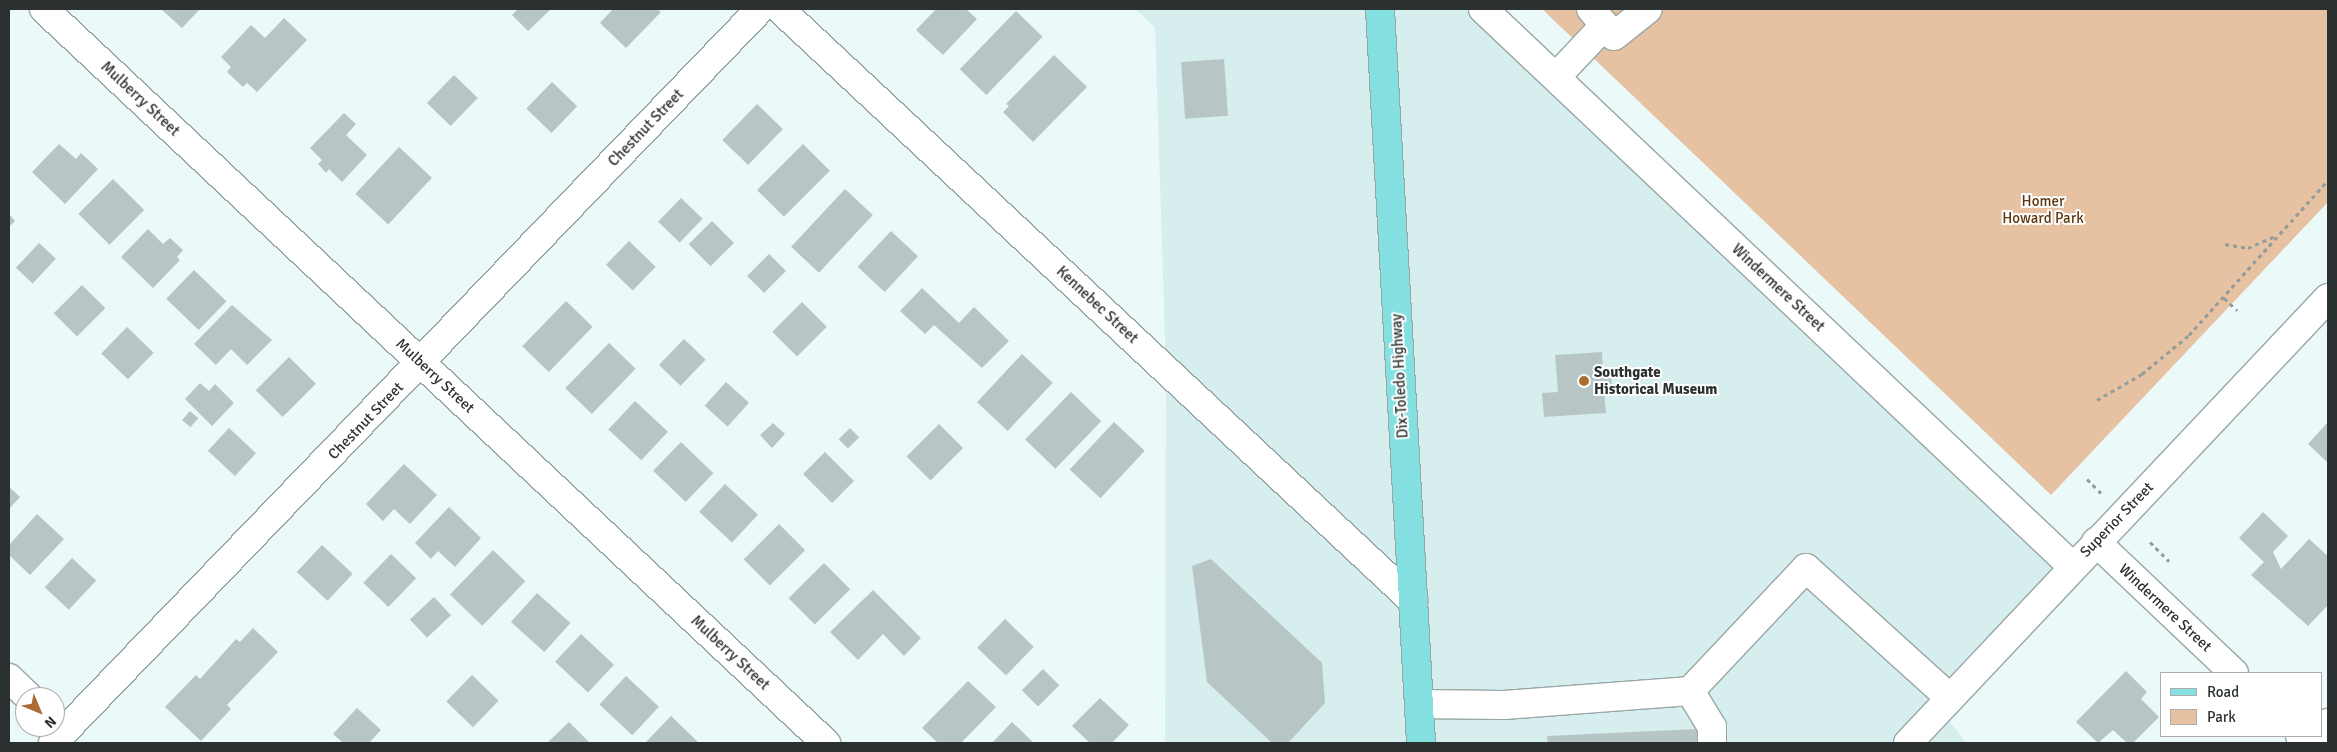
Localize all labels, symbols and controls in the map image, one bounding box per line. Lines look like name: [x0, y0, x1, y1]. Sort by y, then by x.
street label: Mulberry Street: [97, 58, 183, 140]
street label: Chestnut Street: [605, 86, 687, 170]
park label: Homer Howard Park: [2002, 192, 2084, 227]
street label: Windermere Street: [1728, 240, 1828, 336]
street label: Kennebec Street: [1052, 263, 1142, 347]
street label: Dix-Toledo Highway: [1388, 313, 1412, 439]
street label: Mulberry Street: [392, 335, 478, 417]
place label: Southgate Historical Museum: [1594, 363, 1717, 398]
marker: Southgate Historical Museum: [1578, 375, 1590, 387]
street label: Chestnut Street: [325, 379, 407, 463]
street label: Superior Street: [2077, 479, 2157, 561]
street label: Windermere Street: [2115, 560, 2215, 656]
street label: Mulberry Street: [687, 612, 773, 694]
legend: [2160, 672, 2322, 737]
text: Road: [2207, 683, 2239, 701]
north arrow: [15, 687, 65, 737]
text: Park: [2207, 708, 2236, 726]
text: N: [41, 713, 60, 732]

